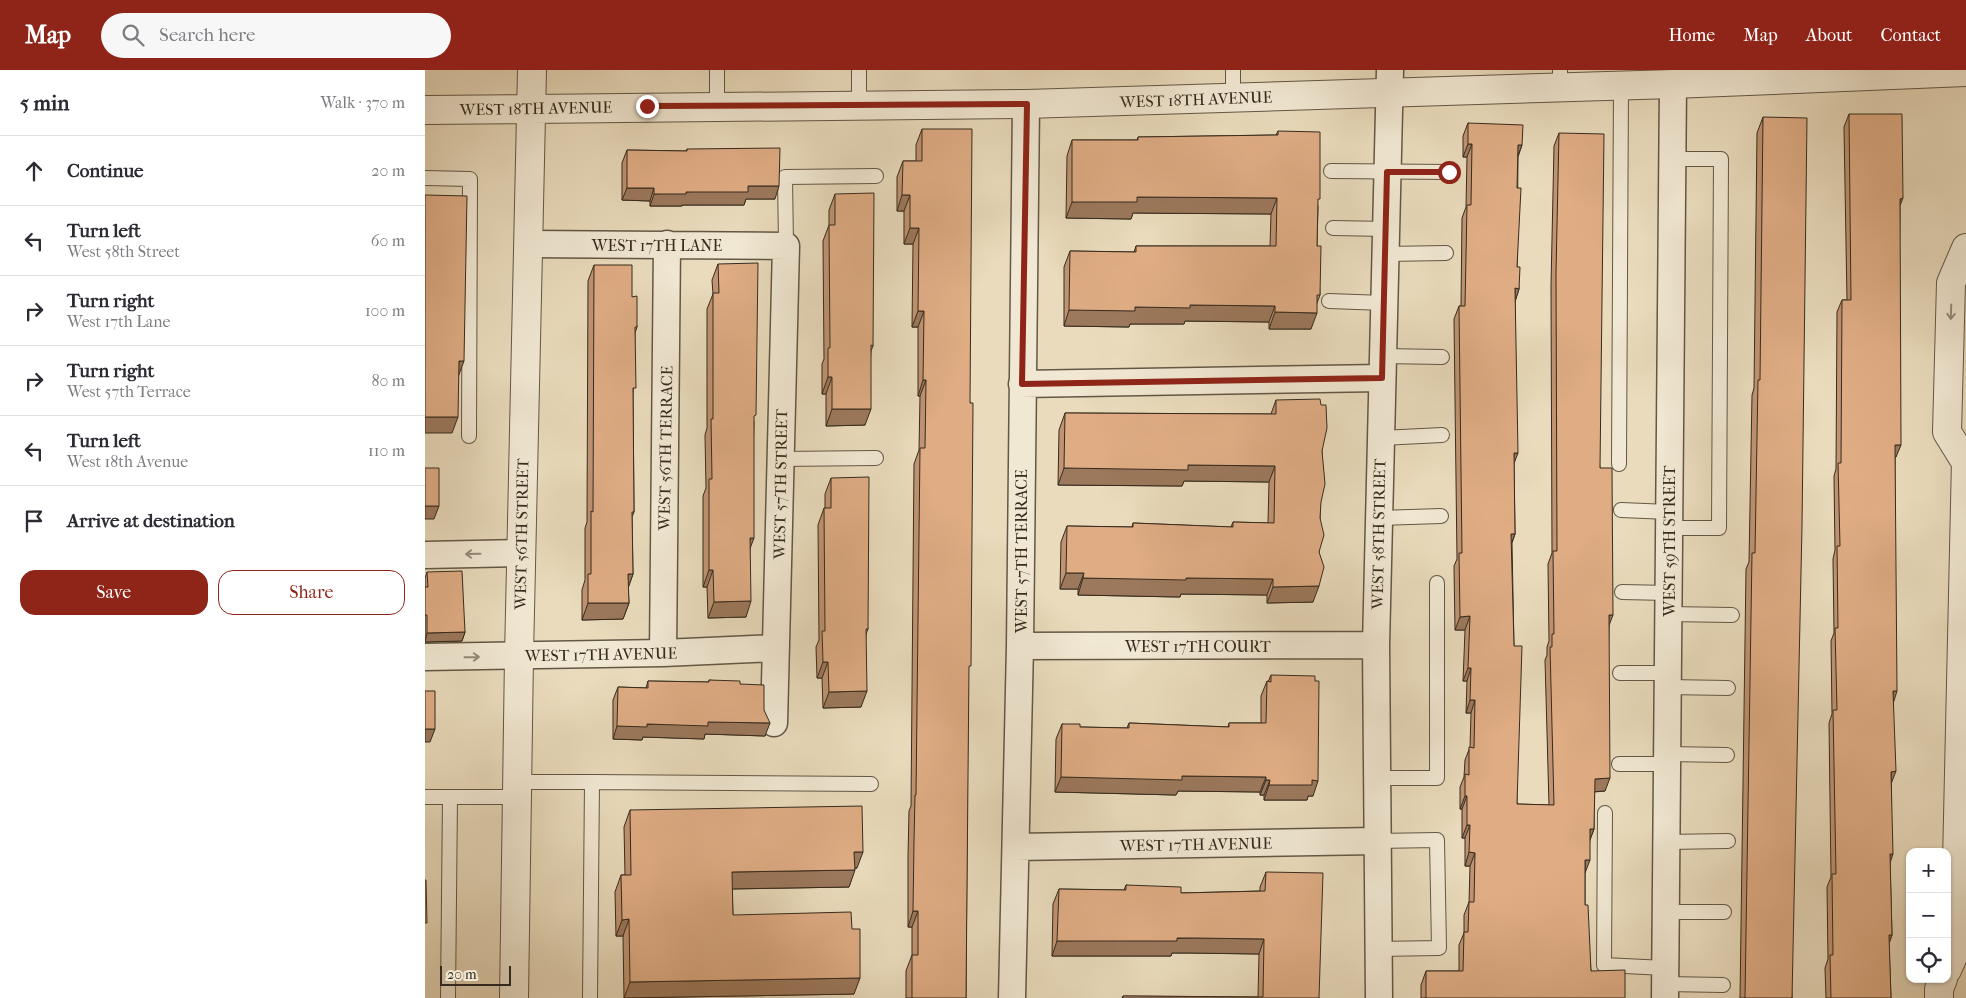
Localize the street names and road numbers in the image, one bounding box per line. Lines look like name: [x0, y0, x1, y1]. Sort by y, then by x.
street label: WEST 18TH AVENUE: [1118, 87, 1273, 112]
street label: WEST 18TH AVENUE: [459, 98, 613, 119]
street label: WEST 17TH LANE: [591, 236, 722, 255]
street label: WEST 56TH TERRACE: [655, 365, 676, 532]
street label: WEST 57TH STREET: [770, 408, 791, 560]
street label: WEST 56TH STREET: [511, 458, 532, 611]
street label: WEST 58TH STREET: [1368, 458, 1389, 611]
street label: WEST 59TH STREET: [1660, 465, 1679, 618]
street label: WEST 57TH TERRACE: [1012, 469, 1031, 634]
street label: WEST 17TH COURT: [1124, 637, 1271, 656]
street label: WEST 17TH AVENUE: [524, 644, 677, 665]
street label: WEST 17TH AVENUE: [1119, 834, 1272, 855]

